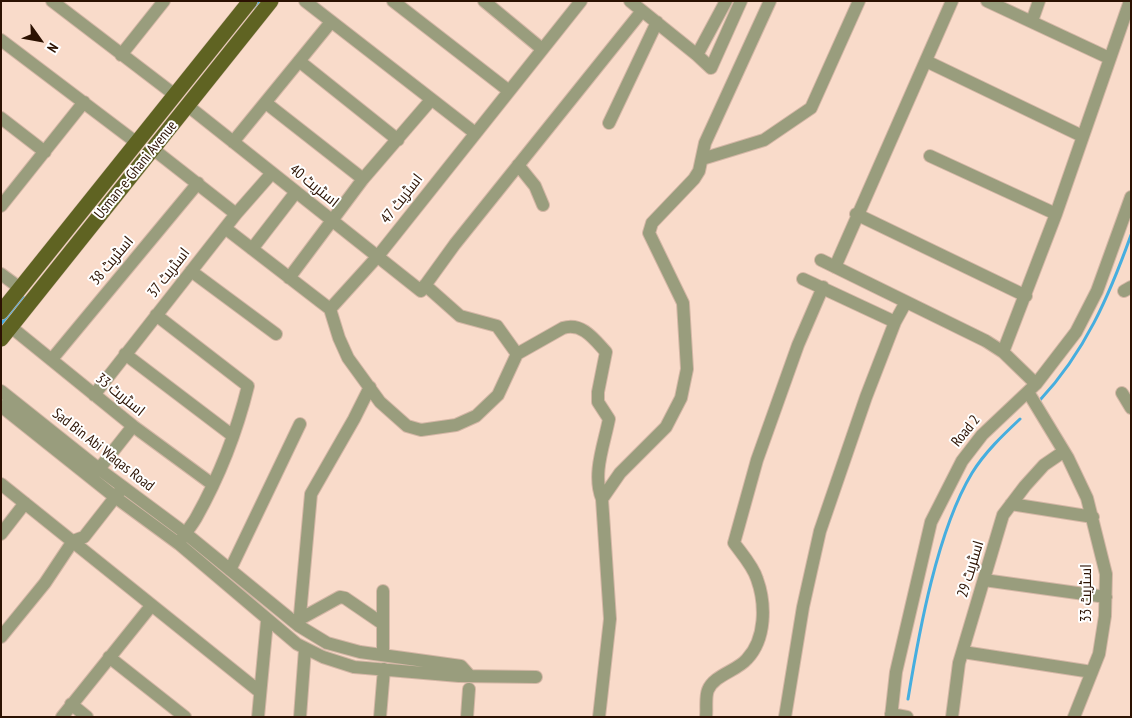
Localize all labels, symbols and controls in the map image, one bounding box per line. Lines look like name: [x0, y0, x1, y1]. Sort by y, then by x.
north arrow: [15, 15, 65, 65]
text: N: [43, 40, 62, 56]
street label: Usman-e-Ghani Avenue: [91, 117, 181, 223]
street label: اسٹریٹ 40: [286, 161, 342, 211]
street label: اسٹریٹ 47: [377, 170, 427, 228]
street label: اسٹریٹ 38: [86, 233, 138, 289]
street label: اسٹریٹ 37: [144, 244, 194, 302]
street label: اسٹریٹ 33: [92, 370, 148, 420]
street label: Sad Bin Abi Waqas Road: [49, 405, 157, 495]
street label: Road 2: [948, 412, 984, 450]
street label: اسٹریٹ 29: [954, 538, 988, 600]
street label: اسٹریٹ 33: [1078, 564, 1096, 622]

